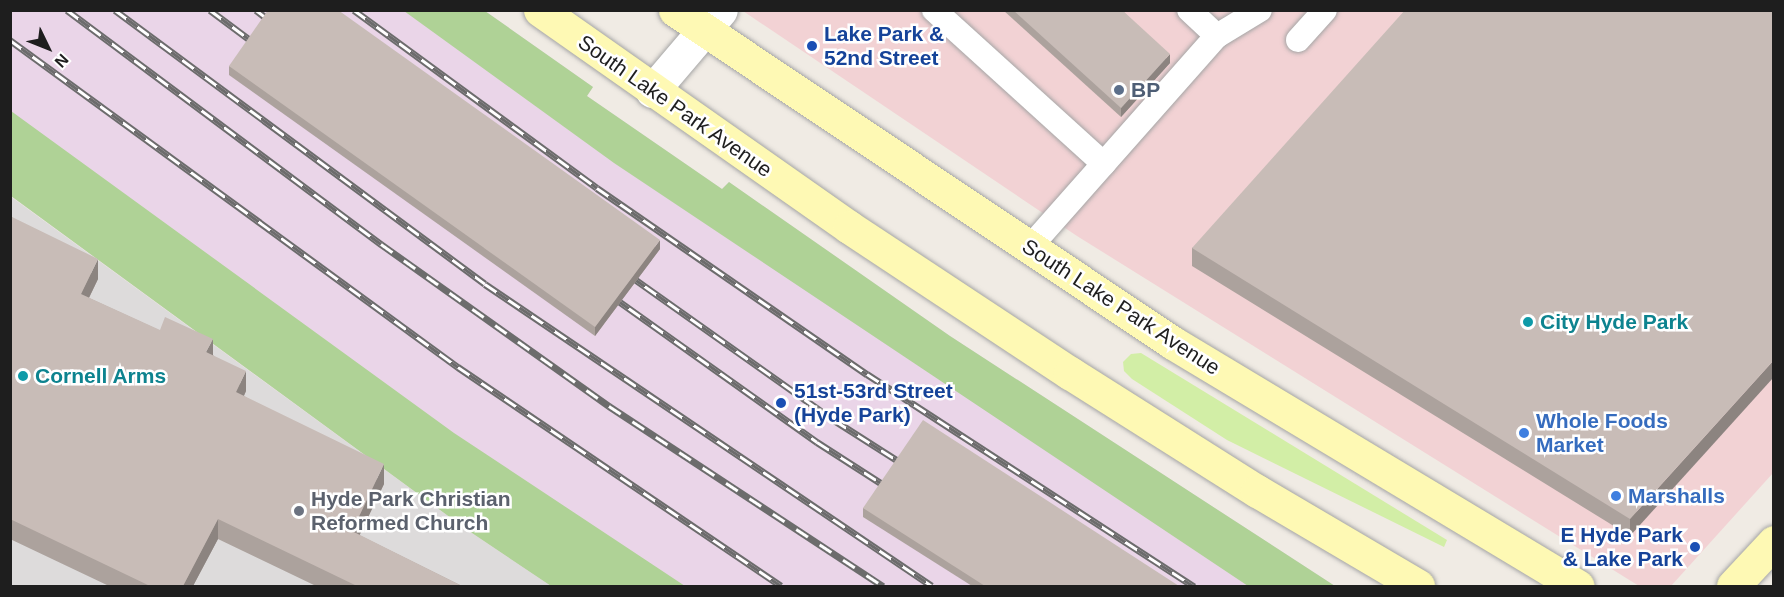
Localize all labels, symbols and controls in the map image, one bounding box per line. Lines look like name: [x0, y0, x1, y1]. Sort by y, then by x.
north arrow: [18, 18, 78, 78]
place label: Lake Park & 52nd Street: [824, 21, 944, 71]
street label: South Lake Park Avenue: [573, 29, 777, 183]
marker: Lake Park & 52nd Street: [805, 39, 819, 53]
text: N: [51, 51, 72, 71]
place label: BP: [1131, 77, 1160, 103]
marker: BP: [1112, 83, 1126, 97]
street label: South Lake Park Avenue: [1017, 233, 1225, 381]
place label: City Hyde Park: [1540, 309, 1688, 335]
marker: City Hyde Park: [1521, 315, 1535, 329]
place label: Cornell Arms: [35, 363, 167, 389]
marker: Cornell Arms: [16, 369, 30, 383]
place label: 51st-53rd Street (Hyde Park): [794, 378, 953, 428]
marker: 51st-53rd Street (Hyde Park): [772, 394, 790, 412]
place label: Whole Foods Market: [1536, 408, 1668, 458]
marker: Whole Foods Market: [1517, 426, 1531, 440]
place label: Marshalls: [1628, 483, 1725, 509]
place label: Hyde Park Christian Reformed Church: [311, 486, 511, 536]
marker: Marshalls: [1609, 489, 1623, 503]
marker: Hyde Park Christian Reformed Church: [292, 504, 306, 518]
place label: E Hyde Park & Lake Park: [1560, 522, 1683, 572]
marker: E Hyde Park & Lake Park: [1688, 540, 1702, 554]

